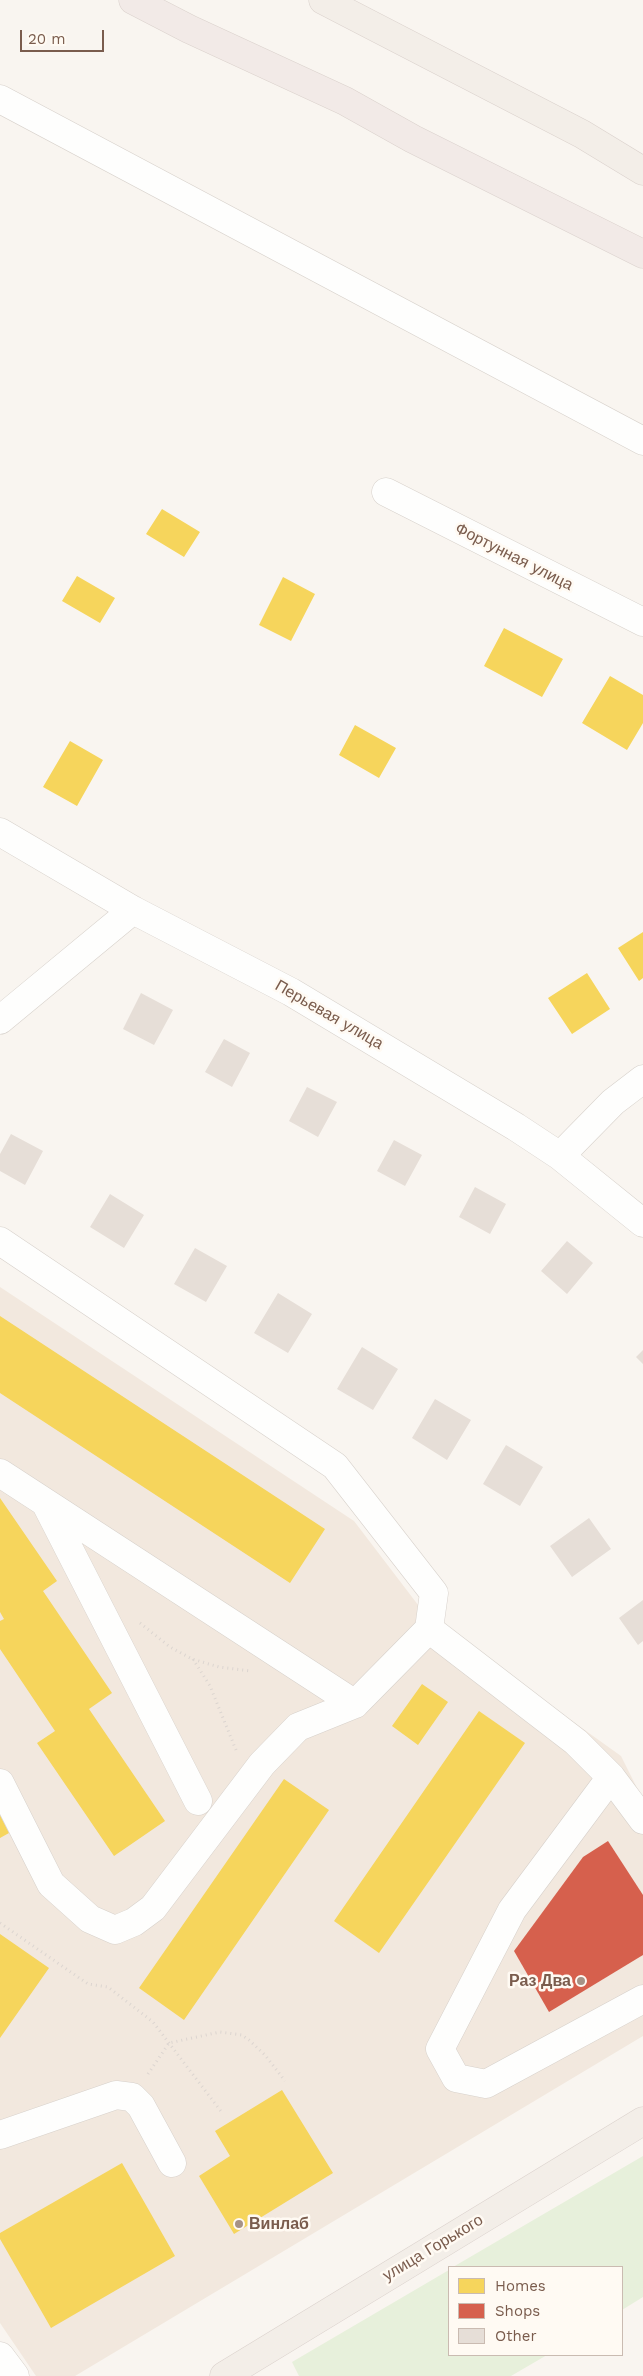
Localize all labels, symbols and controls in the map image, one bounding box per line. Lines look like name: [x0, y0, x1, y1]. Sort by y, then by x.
scale bar: [22, 20, 106, 52]
text: 20 m: [28, 30, 66, 48]
street label: Фортунная улица: [452, 519, 576, 595]
street label: Перьевая улица: [271, 976, 387, 1054]
place label: Раз Два: [509, 1971, 571, 1991]
marker: Раз Два: [575, 1975, 587, 1987]
street label: улица Горького: [379, 2211, 487, 2285]
place label: Винлаб: [249, 2214, 309, 2234]
marker: Винлаб: [233, 2218, 245, 2230]
legend: [448, 2266, 623, 2356]
text: Homes: [495, 2277, 546, 2295]
text: Shops: [495, 2302, 540, 2320]
text: Other: [495, 2327, 537, 2345]

